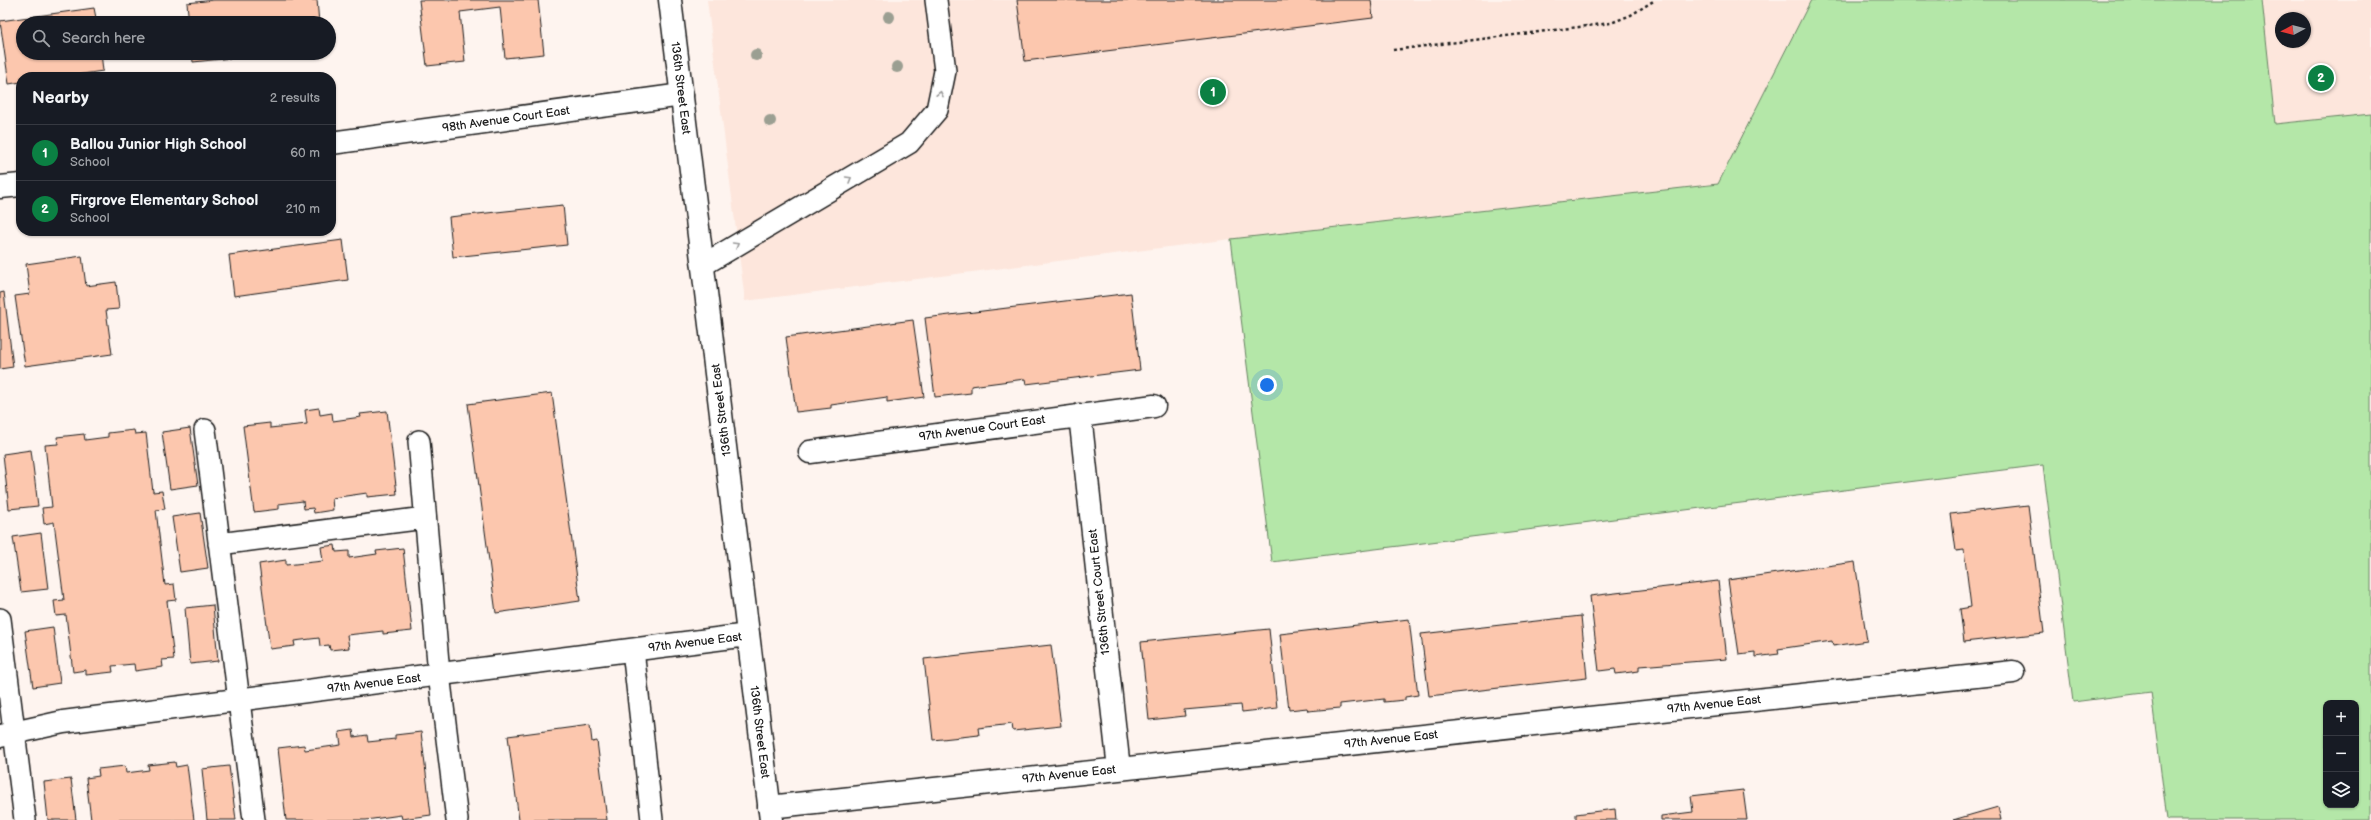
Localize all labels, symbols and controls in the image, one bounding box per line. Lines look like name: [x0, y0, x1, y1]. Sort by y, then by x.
north arrow: [2275, 12, 2311, 48]
search box: [16, 16, 336, 60]
icon: search: [30, 27, 52, 49]
text: Search here: [62, 29, 145, 48]
street label: 136th Street East: [667, 41, 694, 136]
pin: 2: [2308, 63, 2334, 93]
pin: 1: [1200, 77, 1226, 107]
text: Nearby: [32, 88, 89, 108]
text: 2 results: [270, 90, 320, 106]
one-way arrow: [936, 91, 944, 97]
street label: 98th Avenue Court East: [441, 103, 571, 136]
text: Ballou Junior High School: [70, 135, 246, 154]
text: 1: [42, 145, 48, 161]
text: 60 m: [290, 145, 320, 161]
text: School: [70, 154, 110, 170]
one-way arrow: [844, 176, 852, 183]
text: Firgrove Elementary School: [70, 191, 258, 210]
text: 2: [41, 201, 49, 217]
text: 210 m: [286, 201, 320, 217]
text: School: [70, 210, 110, 226]
one-way arrow: [732, 242, 740, 249]
street label: 136th Street East: [708, 362, 735, 457]
your location: [1257, 375, 1277, 395]
street label: 97th Avenue Court East: [918, 412, 1047, 445]
street label: 136th Street Court East: [1085, 528, 1114, 656]
street label: 97th Avenue East: [647, 629, 743, 656]
street label: 97th Avenue East: [326, 670, 422, 697]
street label: 136th Street East: [746, 685, 773, 780]
street label: 97th Avenue East: [1666, 692, 1762, 717]
map controls: [2323, 700, 2359, 808]
button: +: [2323, 700, 2359, 736]
street label: 97th Avenue East: [1343, 727, 1439, 752]
button: −: [2323, 736, 2359, 772]
street label: 97th Avenue East: [1021, 762, 1117, 787]
button: layers: [2323, 772, 2359, 808]

